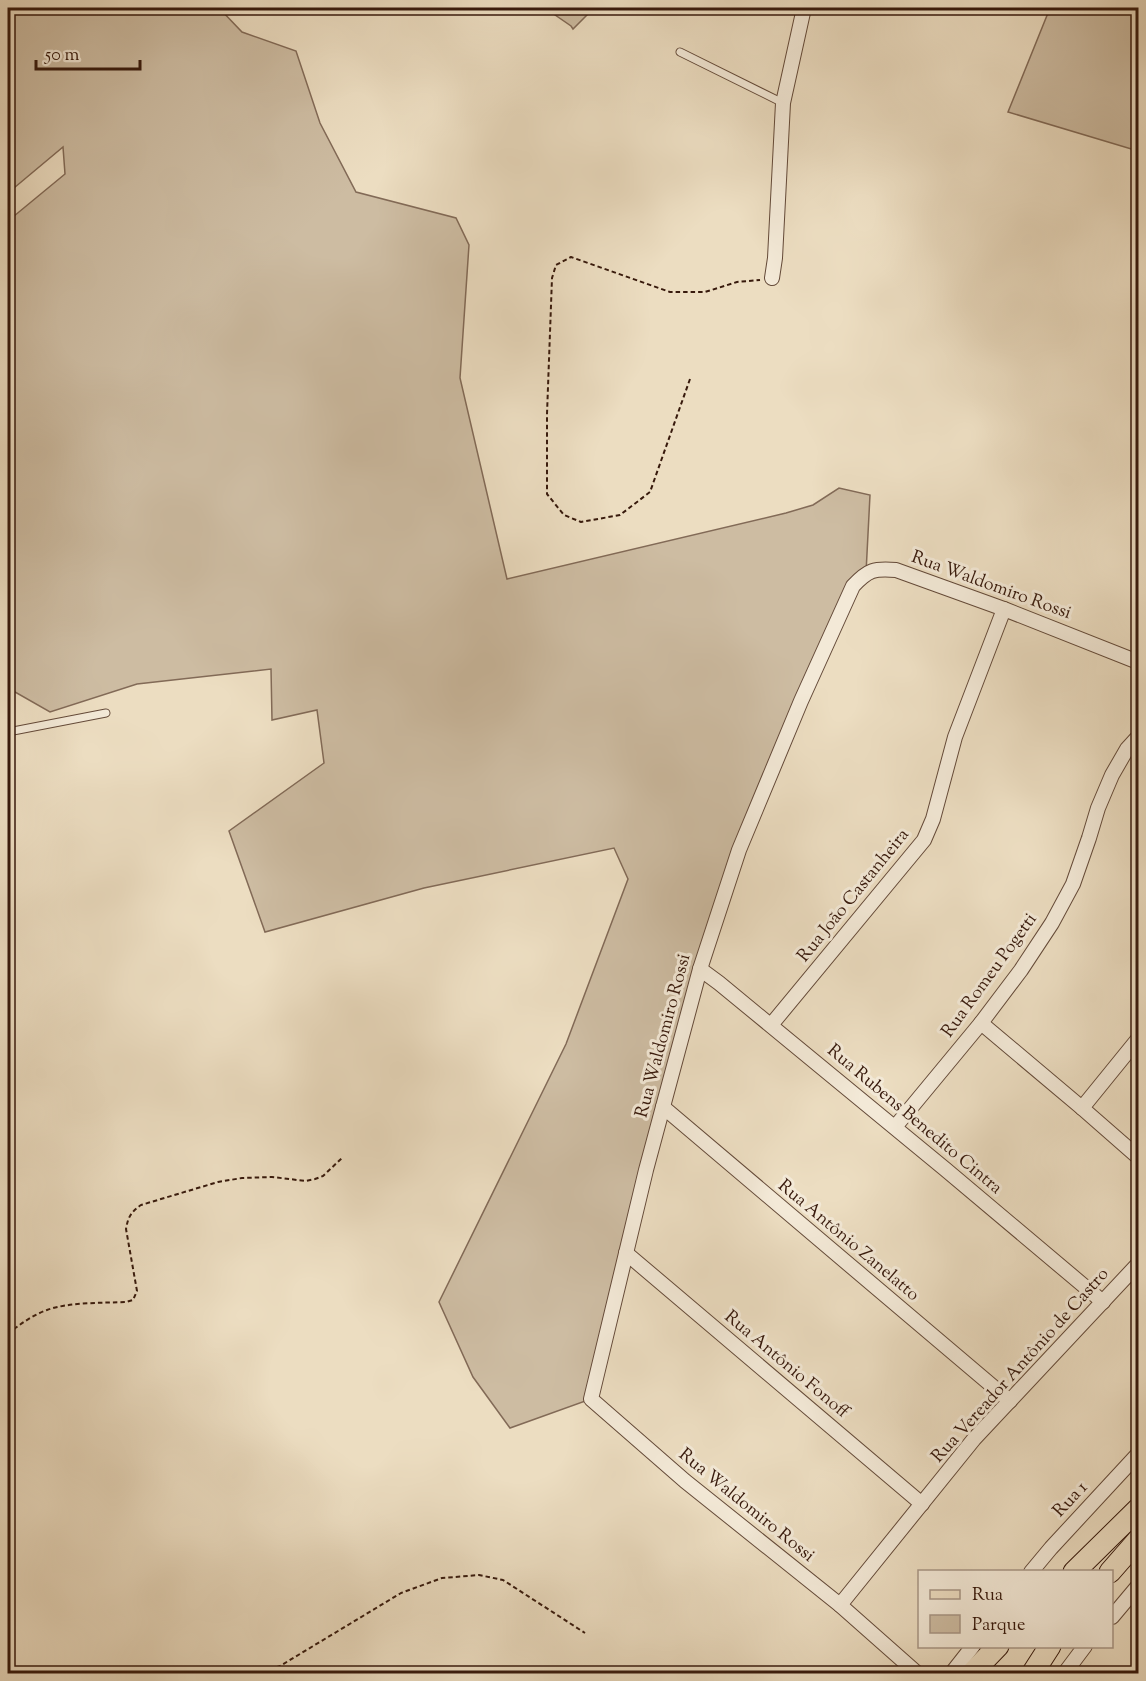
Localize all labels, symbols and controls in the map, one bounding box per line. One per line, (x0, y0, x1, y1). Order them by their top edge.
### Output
scale bar (36, 33, 140, 71)
text: 50 m (44, 43, 80, 69)
street label: Rua Waldomiro Rossi (907, 545, 1075, 627)
street label: Rua João Castanheira (792, 824, 916, 968)
street label: Rua Romeu Pogetti (936, 908, 1044, 1044)
street label: Rua Waldomiro Rossi (630, 951, 698, 1121)
street label: Rua Rubens Benedito Cintra (821, 1039, 1007, 1201)
street label: Rua Antônio Zanelatto (772, 1174, 925, 1308)
street label: Rua Vereador Antônio de Castro (926, 1263, 1116, 1469)
street label: Rua Antônio Fonoff (718, 1305, 855, 1426)
street label: Rua Waldomiro Rossi (672, 1443, 820, 1569)
street label: Rua 1 (1048, 1476, 1094, 1524)
legend (918, 1570, 1113, 1648)
text: Rua (972, 1583, 1003, 1609)
text: Parque (972, 1613, 1025, 1639)

